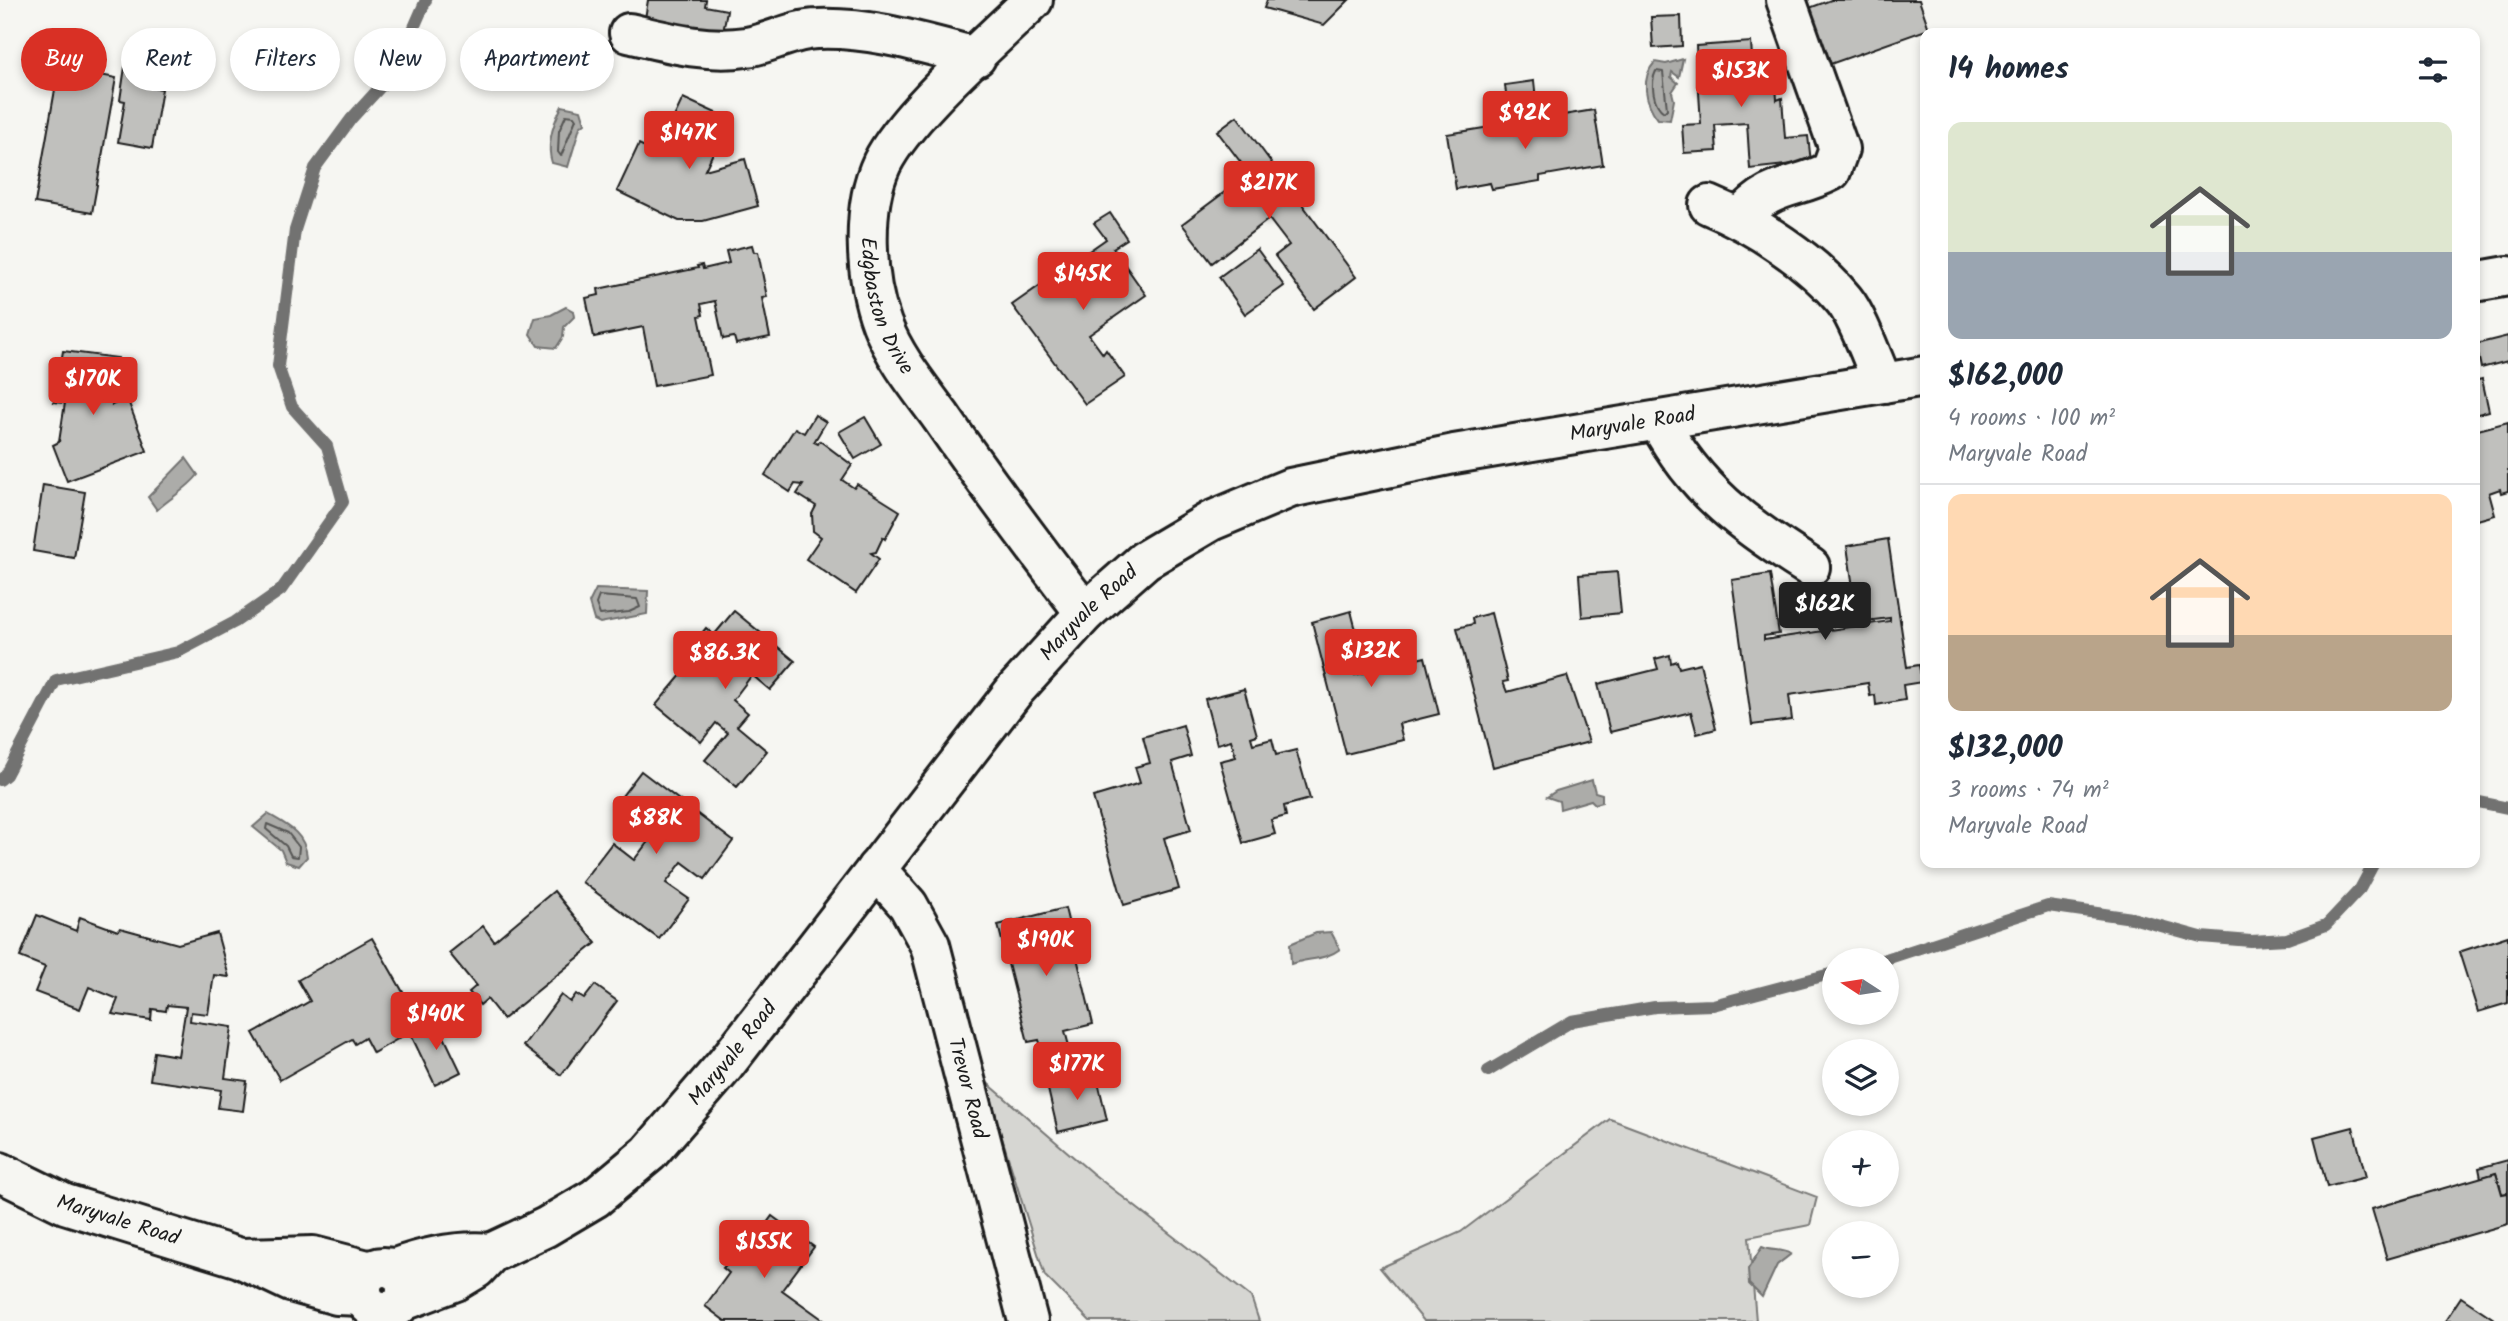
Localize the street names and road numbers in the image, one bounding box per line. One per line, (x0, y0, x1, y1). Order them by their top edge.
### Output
street label: Edgbaston Drive (851, 237, 923, 382)
street label: Maryvale Road (1567, 398, 1698, 451)
street label: Maryvale Road (1032, 556, 1146, 669)
street label: Maryvale Road (680, 993, 786, 1113)
street label: Trevor Road (938, 1034, 997, 1143)
street label: Maryvale Road (52, 1186, 184, 1255)

